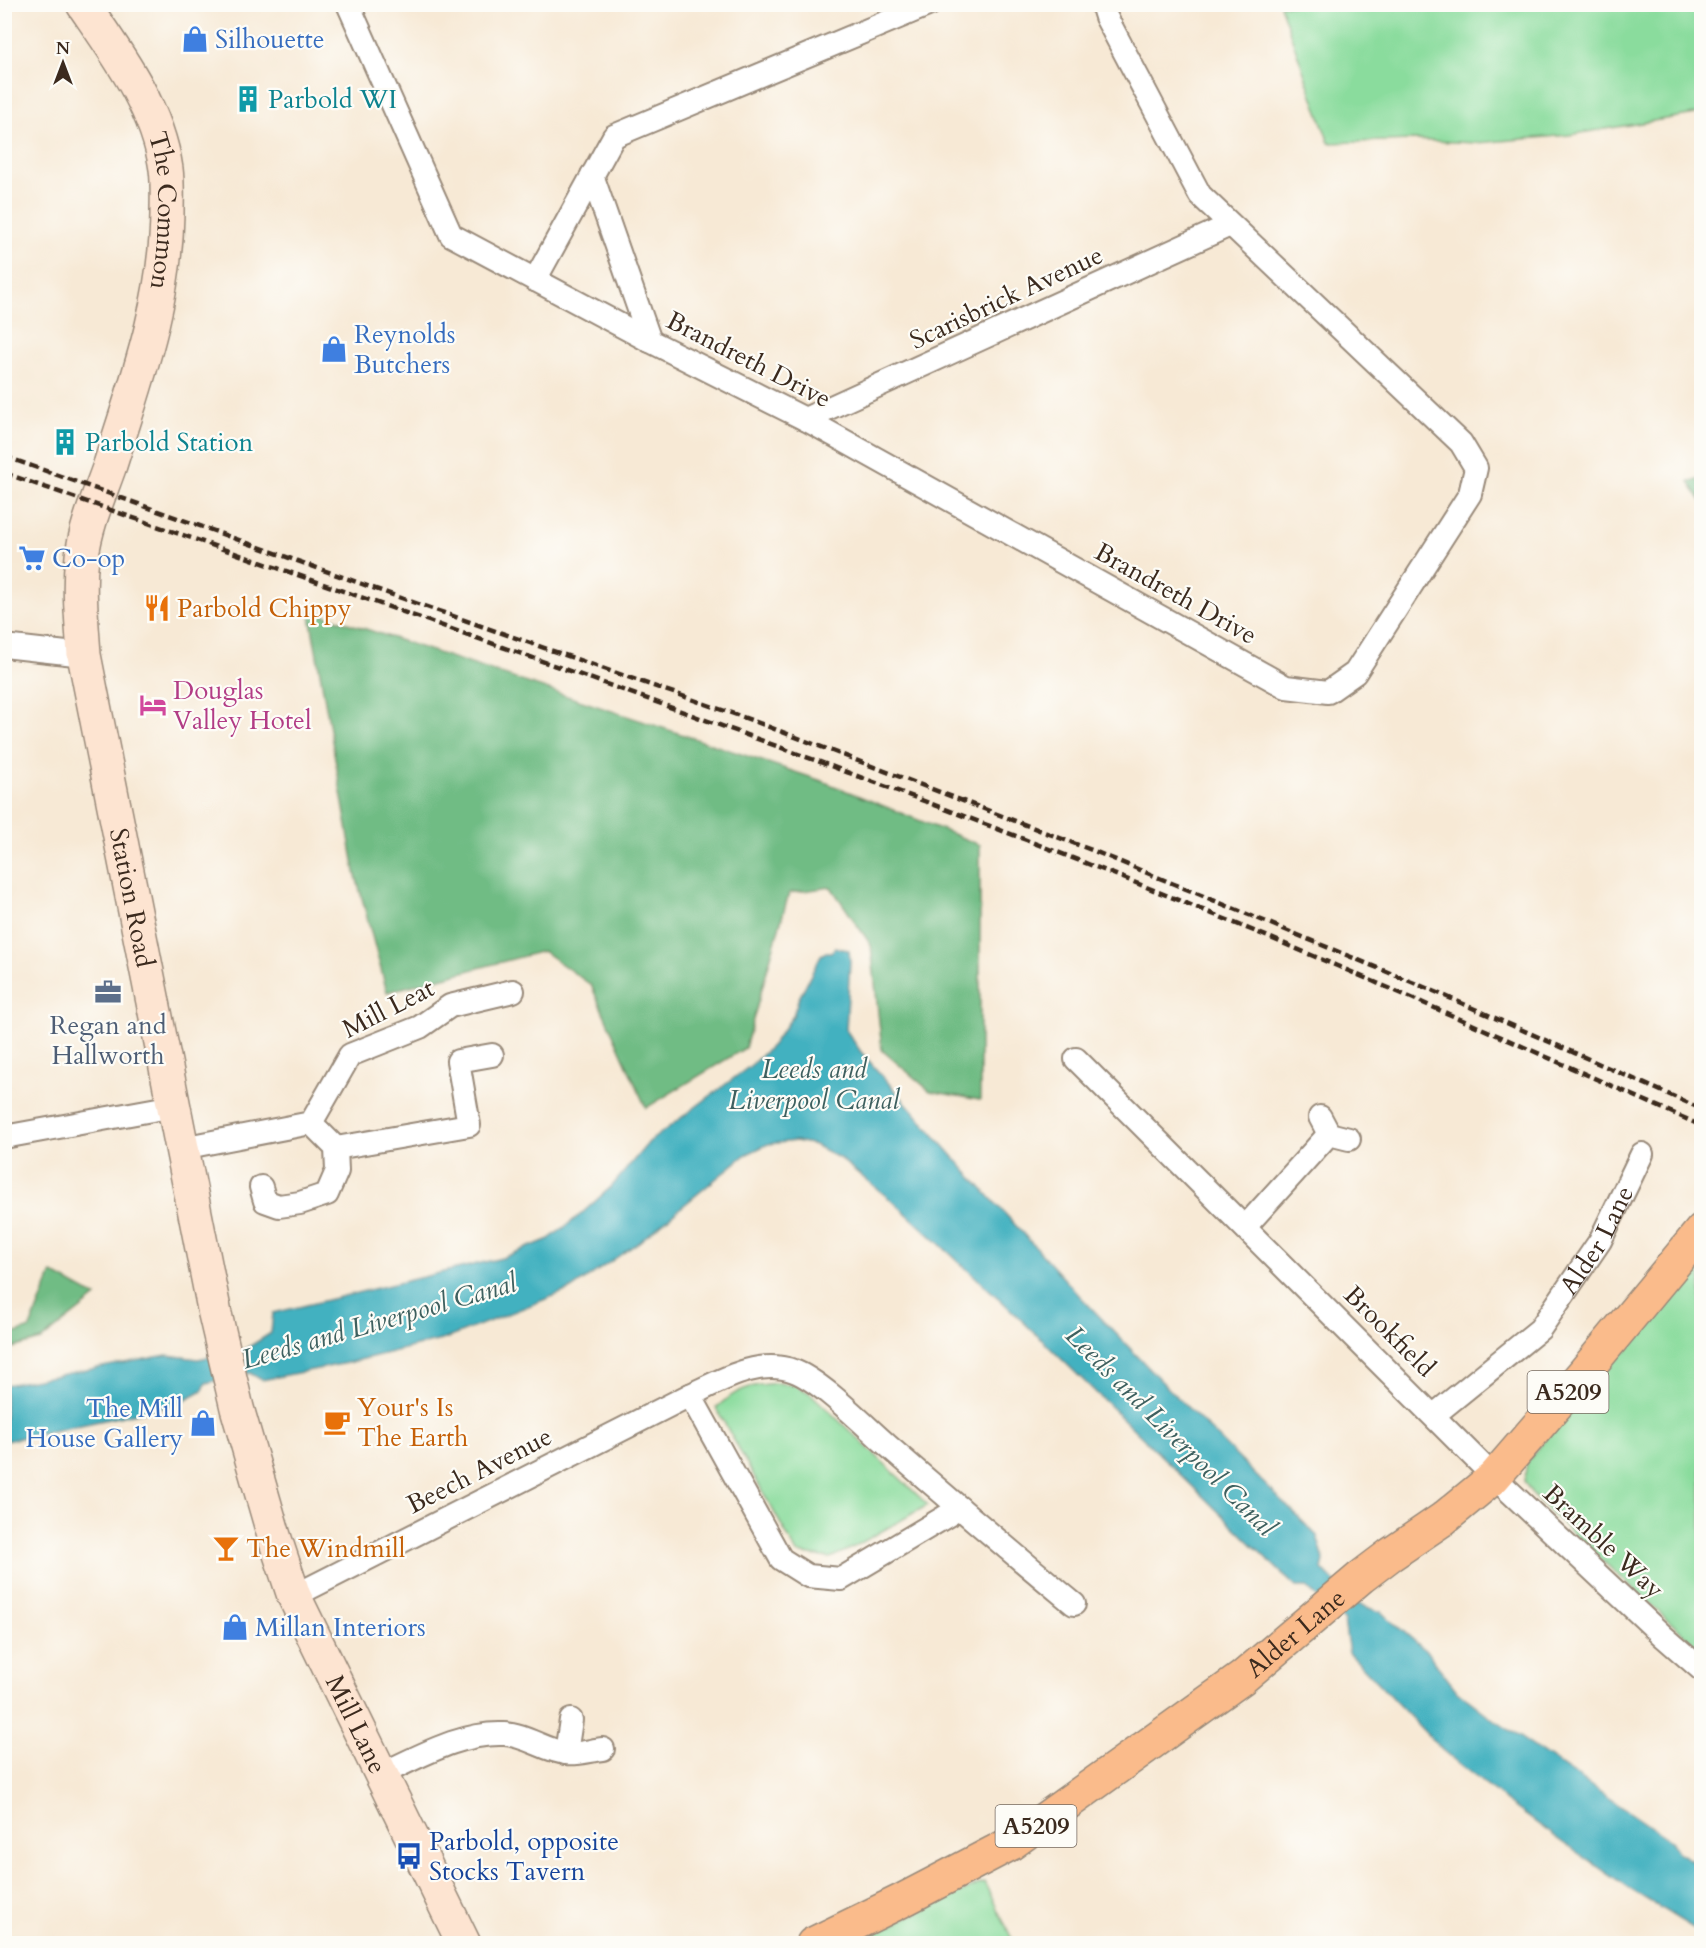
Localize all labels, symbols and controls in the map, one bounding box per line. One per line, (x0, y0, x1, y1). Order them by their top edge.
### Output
place label: Silhouette (215, 22, 325, 57)
shop icon: Silhouette (180, 24, 210, 54)
north arrow (33, 33, 93, 93)
text: N (56, 38, 70, 60)
place label: Parbold WI (268, 82, 397, 117)
building icon: Parbold WI (233, 84, 263, 114)
street label: The Common (140, 127, 184, 293)
street label: Scarisbrick Avenue (904, 237, 1109, 358)
street label: Brandreth Drive (660, 303, 837, 416)
place label: Reynolds Butchers (354, 317, 456, 382)
shop icon: Reynolds Butchers (319, 334, 349, 364)
place label: Parbold Station (85, 425, 254, 460)
building icon: Parbold Station (50, 427, 80, 457)
street label: Brandreth Drive (1088, 534, 1263, 653)
place label: Co-op (52, 541, 125, 576)
supermarket icon: Co-op (17, 543, 47, 573)
place label: Parbold Chippy (177, 591, 352, 626)
restaurant icon: Parbold Chippy (142, 593, 172, 623)
place label: Douglas Valley Hotel (173, 673, 312, 738)
hotel icon: Douglas Valley Hotel (138, 690, 168, 720)
street label: Station Road (101, 825, 163, 971)
street label: Mill Leat (336, 970, 440, 1047)
office icon: Regan and Hallworth (93, 977, 123, 1007)
place label: Regan and Hallworth (49, 1008, 167, 1073)
water label: Leeds and Liverpool Canal (728, 1051, 900, 1119)
street label: Alder Lane (1551, 1180, 1642, 1302)
water label: Leeds and Liverpool Canal (237, 1264, 522, 1378)
street label: Brookfield (1336, 1278, 1443, 1385)
water label: Leeds and Liverpool Canal (1057, 1318, 1285, 1545)
road number: A5209 (1528, 1371, 1608, 1413)
place label: Your's Is The Earth (357, 1390, 468, 1455)
place label: The Mill House Gallery (25, 1391, 183, 1456)
cafe icon: Your's Is The Earth (322, 1407, 352, 1437)
shop icon: The Mill House Gallery (188, 1408, 218, 1438)
street label: Beech Avenue (401, 1419, 558, 1522)
street label: Bramble Way (1536, 1476, 1672, 1607)
place label: The Windmill (246, 1531, 406, 1566)
bar icon: The Windmill (211, 1533, 241, 1563)
street label: Alder Lane (1238, 1581, 1353, 1686)
place label: Millan Interiors (255, 1610, 426, 1645)
shop icon: Millan Interiors (220, 1612, 250, 1642)
street label: Mill Lane (317, 1669, 395, 1779)
road number: A5209 (996, 1805, 1076, 1847)
place label: Parbold, opposite Stocks Tavern (429, 1824, 619, 1889)
bus stop icon: Parbold, opposite Stocks Tavern (394, 1841, 424, 1871)

